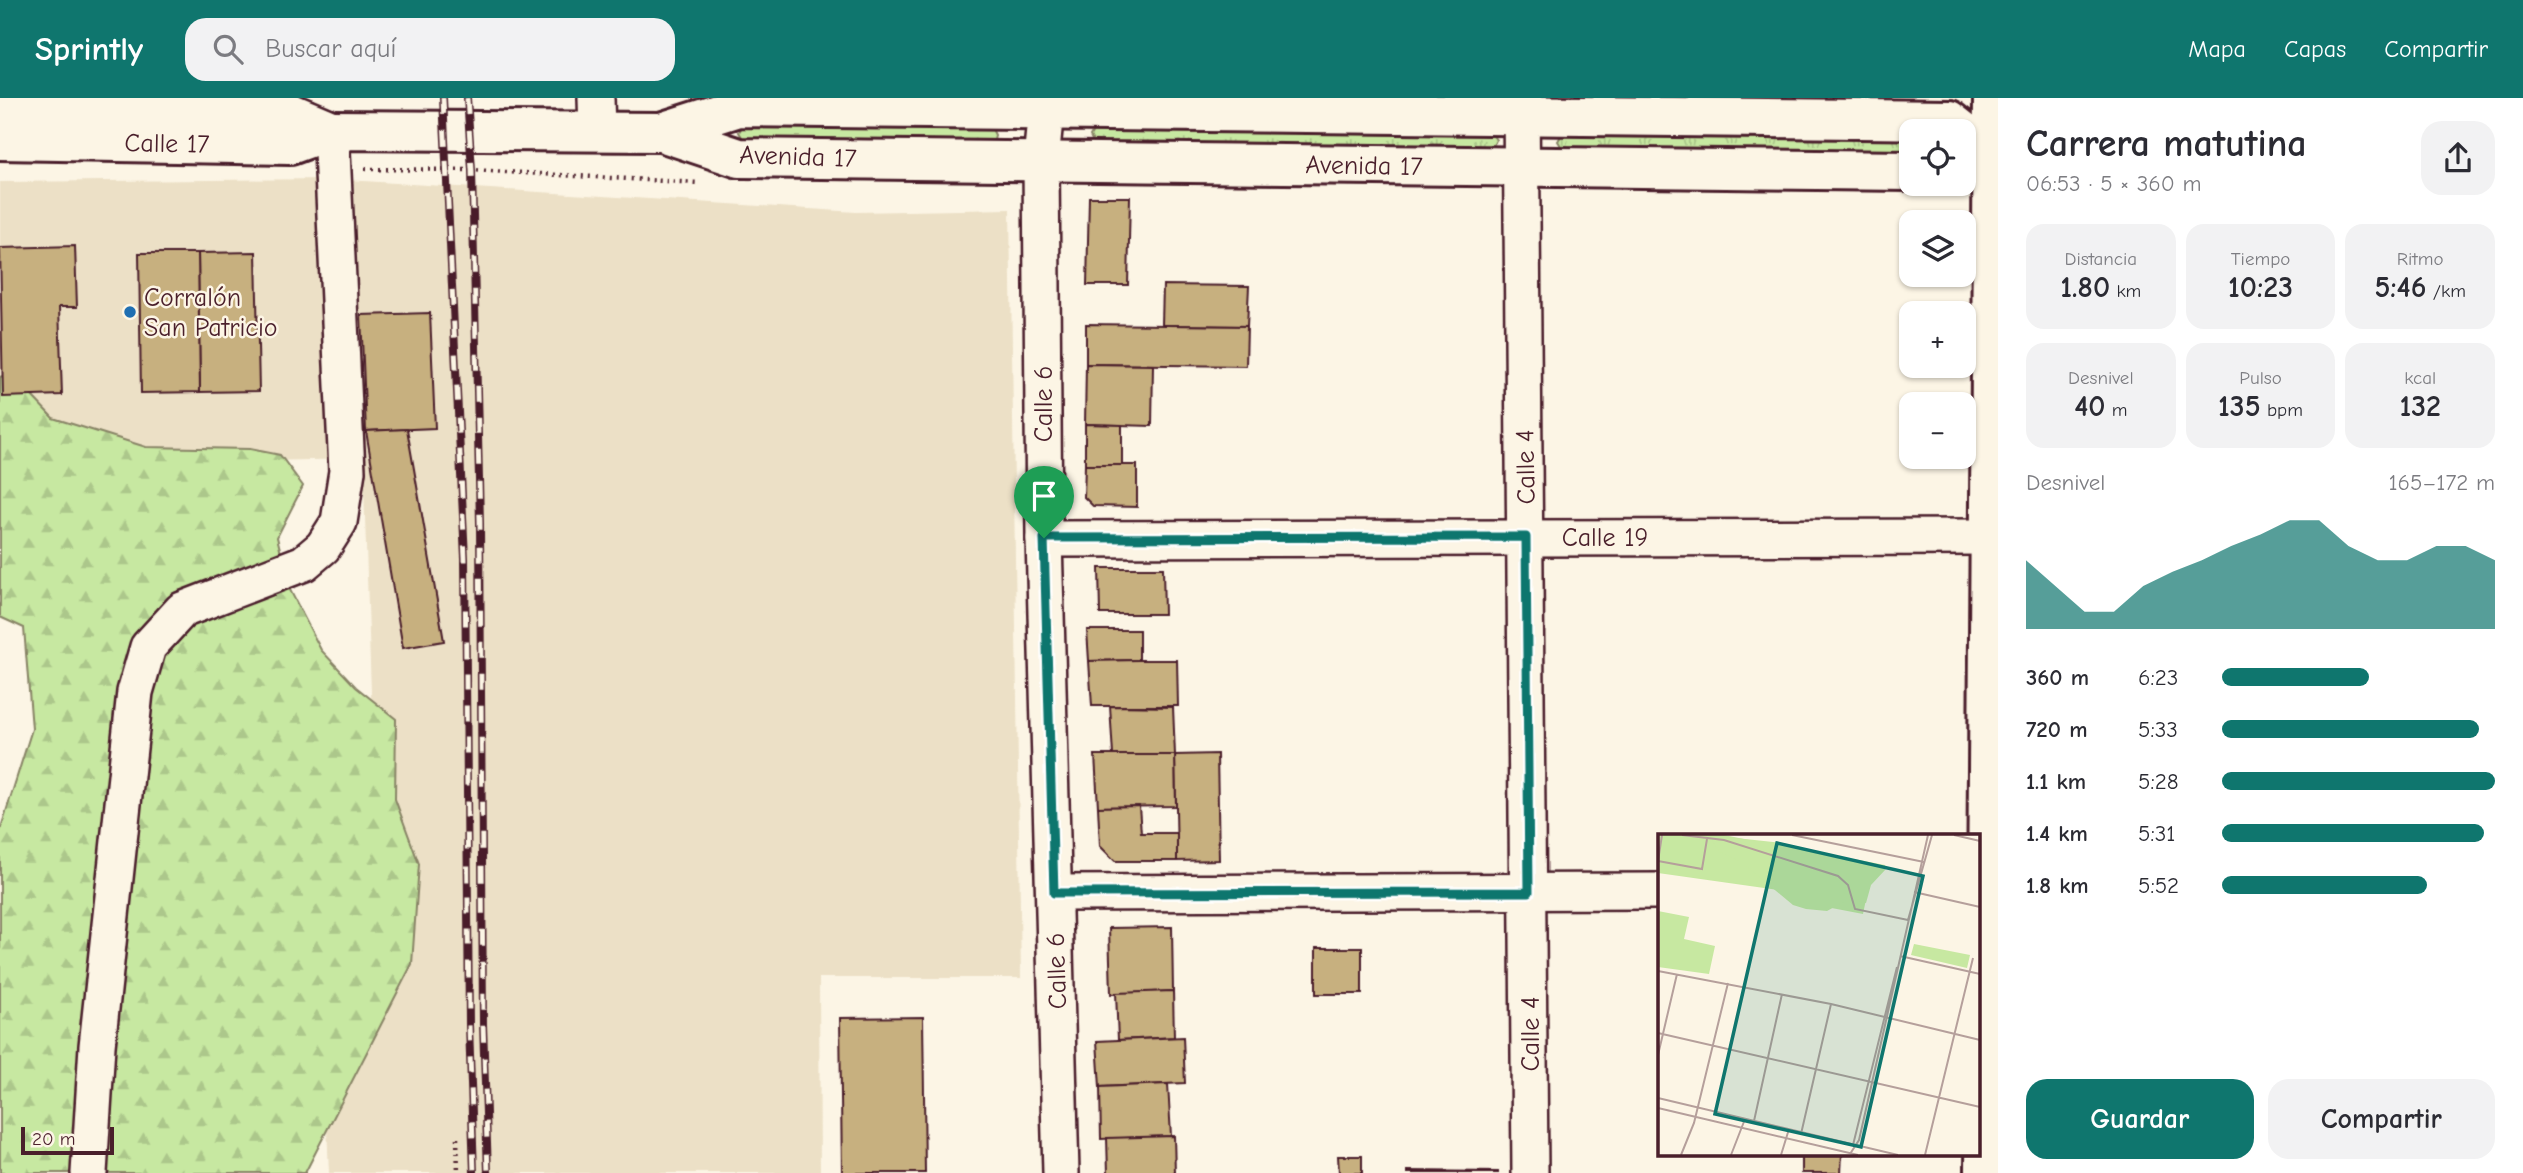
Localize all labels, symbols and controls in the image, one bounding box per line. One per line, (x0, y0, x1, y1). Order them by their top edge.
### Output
search box (185, 18, 675, 81)
text: Sprintly (35, 30, 143, 68)
icon: search (209, 30, 247, 68)
text: Buscar aquí (265, 34, 396, 64)
text: Mapa (2188, 35, 2246, 63)
text: Capas (2284, 35, 2346, 63)
text: Compartir (2384, 35, 2488, 63)
map controls (1899, 119, 1976, 469)
button: locate (1899, 119, 1976, 196)
button: share (2421, 121, 2495, 195)
text: Carrera matutina (2026, 122, 2307, 166)
street label: Calle 17 (124, 128, 210, 160)
street label: Avenida 17 (739, 140, 857, 174)
street label: Avenida 17 (1305, 150, 1423, 182)
text: 06:53 · 5 × 360 m (2026, 170, 2201, 197)
button: layers (1899, 210, 1976, 287)
text: Distancia (2065, 248, 2137, 270)
text: Tiempo (2231, 248, 2290, 270)
text: Ritmo (2397, 248, 2444, 270)
text: 1.80 (2060, 270, 2110, 305)
text: 10:23 (2228, 270, 2293, 305)
text: 5:46 (2374, 270, 2426, 305)
text: km (2110, 280, 2141, 302)
text: /km (2426, 280, 2466, 302)
place label: Corralón San Patricio (144, 283, 278, 343)
button: + (1899, 301, 1976, 378)
marker: Corralón San Patricio (122, 304, 138, 320)
street label: Calle 6 (1029, 366, 1059, 442)
text: Desnivel (2068, 367, 2134, 389)
text: Pulso (2239, 367, 2282, 389)
text: kcal (2404, 367, 2436, 389)
text: 40 (2074, 389, 2105, 424)
text: 135 (2218, 389, 2261, 424)
text: 132 (2399, 389, 2441, 424)
button: − (1899, 392, 1976, 469)
text: m (2105, 399, 2127, 421)
text: bpm (2261, 399, 2303, 421)
street label: Calle 4 (1510, 429, 1542, 505)
pin (1014, 466, 1074, 538)
text: Desnivel (2026, 469, 2105, 496)
text: 165–172 m (2388, 469, 2495, 496)
icon: arrive (1025, 477, 1063, 515)
street label: Calle 19 (1562, 523, 1648, 553)
text: 360 m (2026, 664, 2089, 691)
text: 6:23 (2138, 664, 2178, 691)
text: 720 m (2026, 716, 2087, 743)
text: 5:33 (2138, 716, 2178, 743)
text: 1.1 km (2026, 768, 2086, 795)
text: 5:28 (2138, 768, 2179, 795)
text: 1.4 km (2026, 820, 2088, 847)
text: 5:31 (2138, 820, 2175, 847)
inset map (1658, 834, 1980, 1156)
text: 1.8 km (2026, 872, 2089, 899)
text: 5:52 (2138, 872, 2179, 899)
street label: Calle 6 (1041, 932, 1073, 1010)
street label: Calle 4 (1516, 996, 1546, 1072)
button: Guardar (2026, 1079, 2254, 1159)
button: Compartir (2268, 1079, 2495, 1159)
scale bar (21, 1124, 114, 1156)
text: 20 m (32, 1128, 76, 1150)

